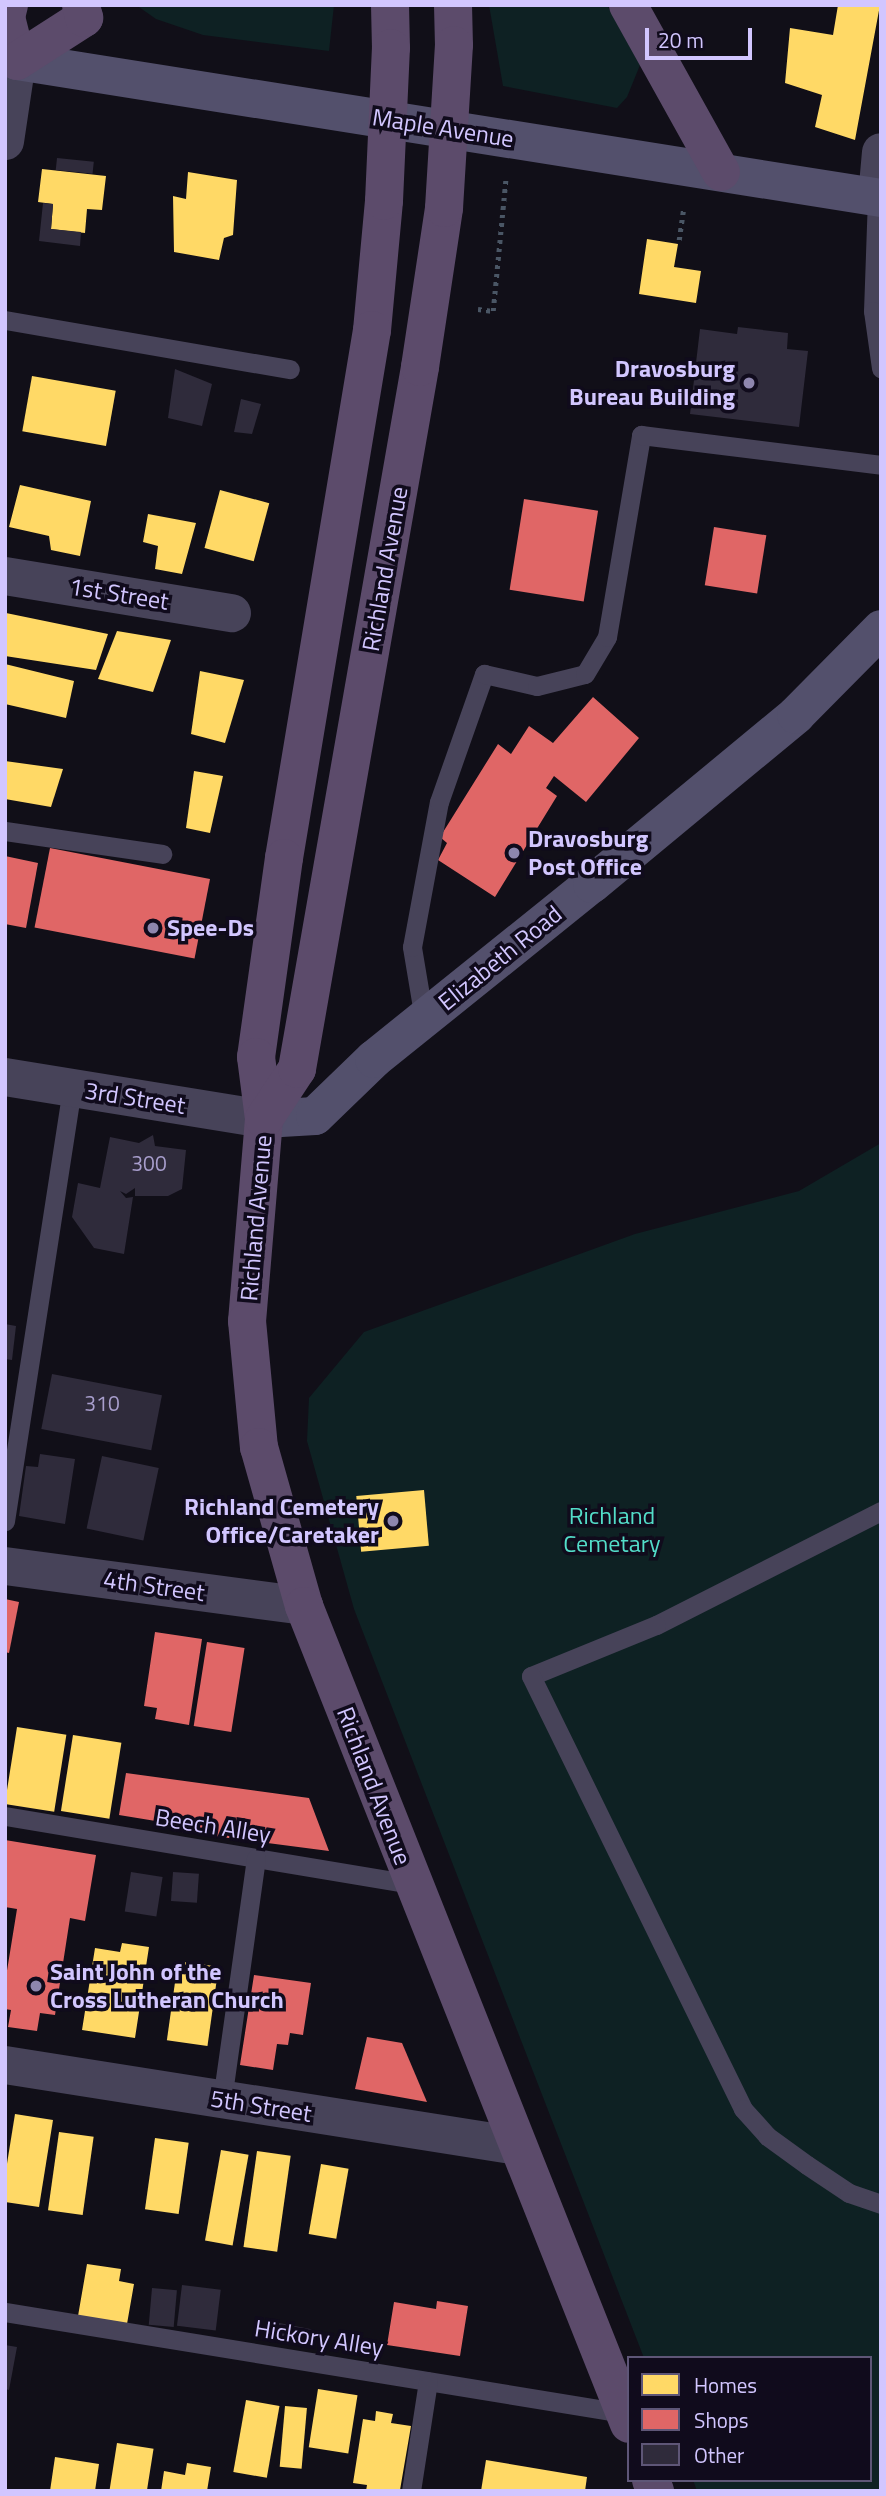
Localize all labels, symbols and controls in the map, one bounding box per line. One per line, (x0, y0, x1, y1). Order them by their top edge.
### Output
scale bar (648, 14, 755, 58)
text: 20 m (658, 24, 704, 56)
street label: Maple Avenue (370, 103, 516, 153)
place label: Dravosburg Bureau Building (569, 355, 735, 411)
marker: Dravosburg Bureau Building (741, 375, 757, 391)
street label: Richland Avenue (356, 484, 414, 654)
street label: 1st Street (67, 572, 171, 616)
place label: Dravosburg Post Office (528, 825, 648, 881)
marker: Dravosburg Post Office (506, 845, 522, 861)
street label: Elizabeth Road (433, 900, 567, 1016)
place label: Spee-Ds (167, 914, 254, 942)
marker: Spee-Ds (145, 920, 161, 936)
street label: 3rd Street (83, 1076, 187, 1120)
street label: Richland Avenue (234, 1134, 278, 1302)
house number: 300 (131, 1150, 167, 1176)
house number: 310 (84, 1390, 120, 1416)
place label: Richland Cemetery Office/Caretaker (184, 1493, 379, 1549)
park label: Richland Cemetary (563, 1502, 661, 1558)
marker: Richland Cemetery Office/Caretaker (385, 1513, 401, 1529)
street label: 4th Street (102, 1565, 206, 1607)
street label: Richland Avenue (331, 1703, 417, 1869)
street label: Beech Alley (153, 1803, 273, 1849)
place label: Saint John of the Cross Lutheran Church (50, 1958, 284, 2014)
marker: Saint John of the Cross Lutheran Church (28, 1978, 44, 1994)
street label: 5th Street (208, 2084, 314, 2128)
street label: Hickory Alley (253, 2314, 385, 2362)
legend (627, 2356, 872, 2482)
text: Homes (694, 2369, 757, 2401)
text: Shops (694, 2404, 749, 2436)
text: Other (694, 2439, 744, 2471)

